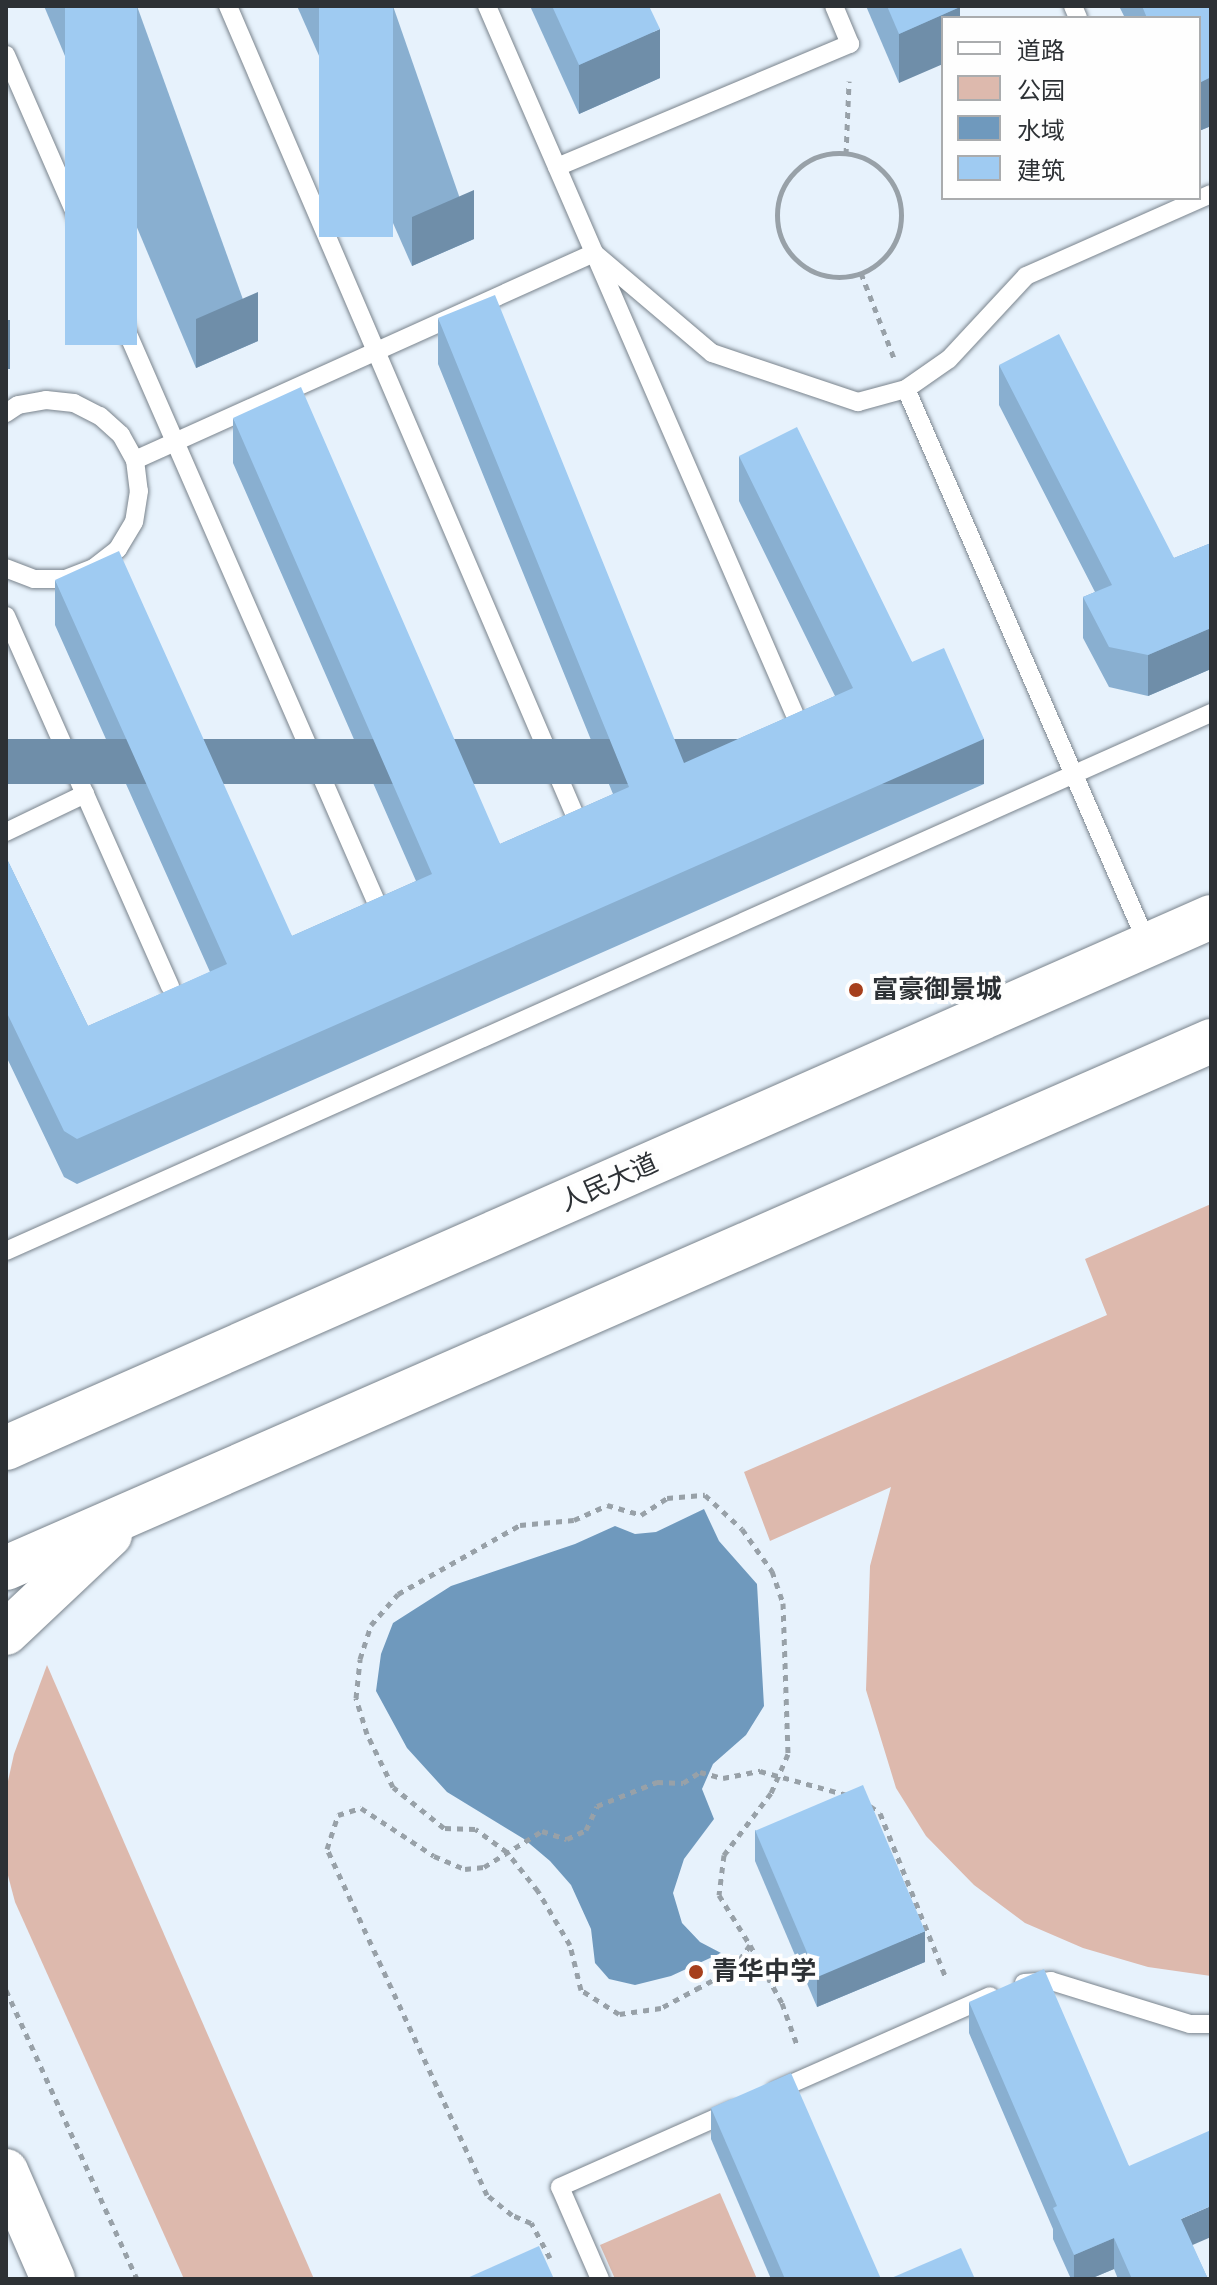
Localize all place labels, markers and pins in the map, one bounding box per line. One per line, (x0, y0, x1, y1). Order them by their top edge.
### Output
place label: 富豪御景城 (872, 974, 1002, 1006)
marker: 富豪御景城 (847, 981, 865, 999)
place label: 青华中学 (712, 1956, 816, 1988)
marker: 青华中学 (687, 1963, 705, 1981)

